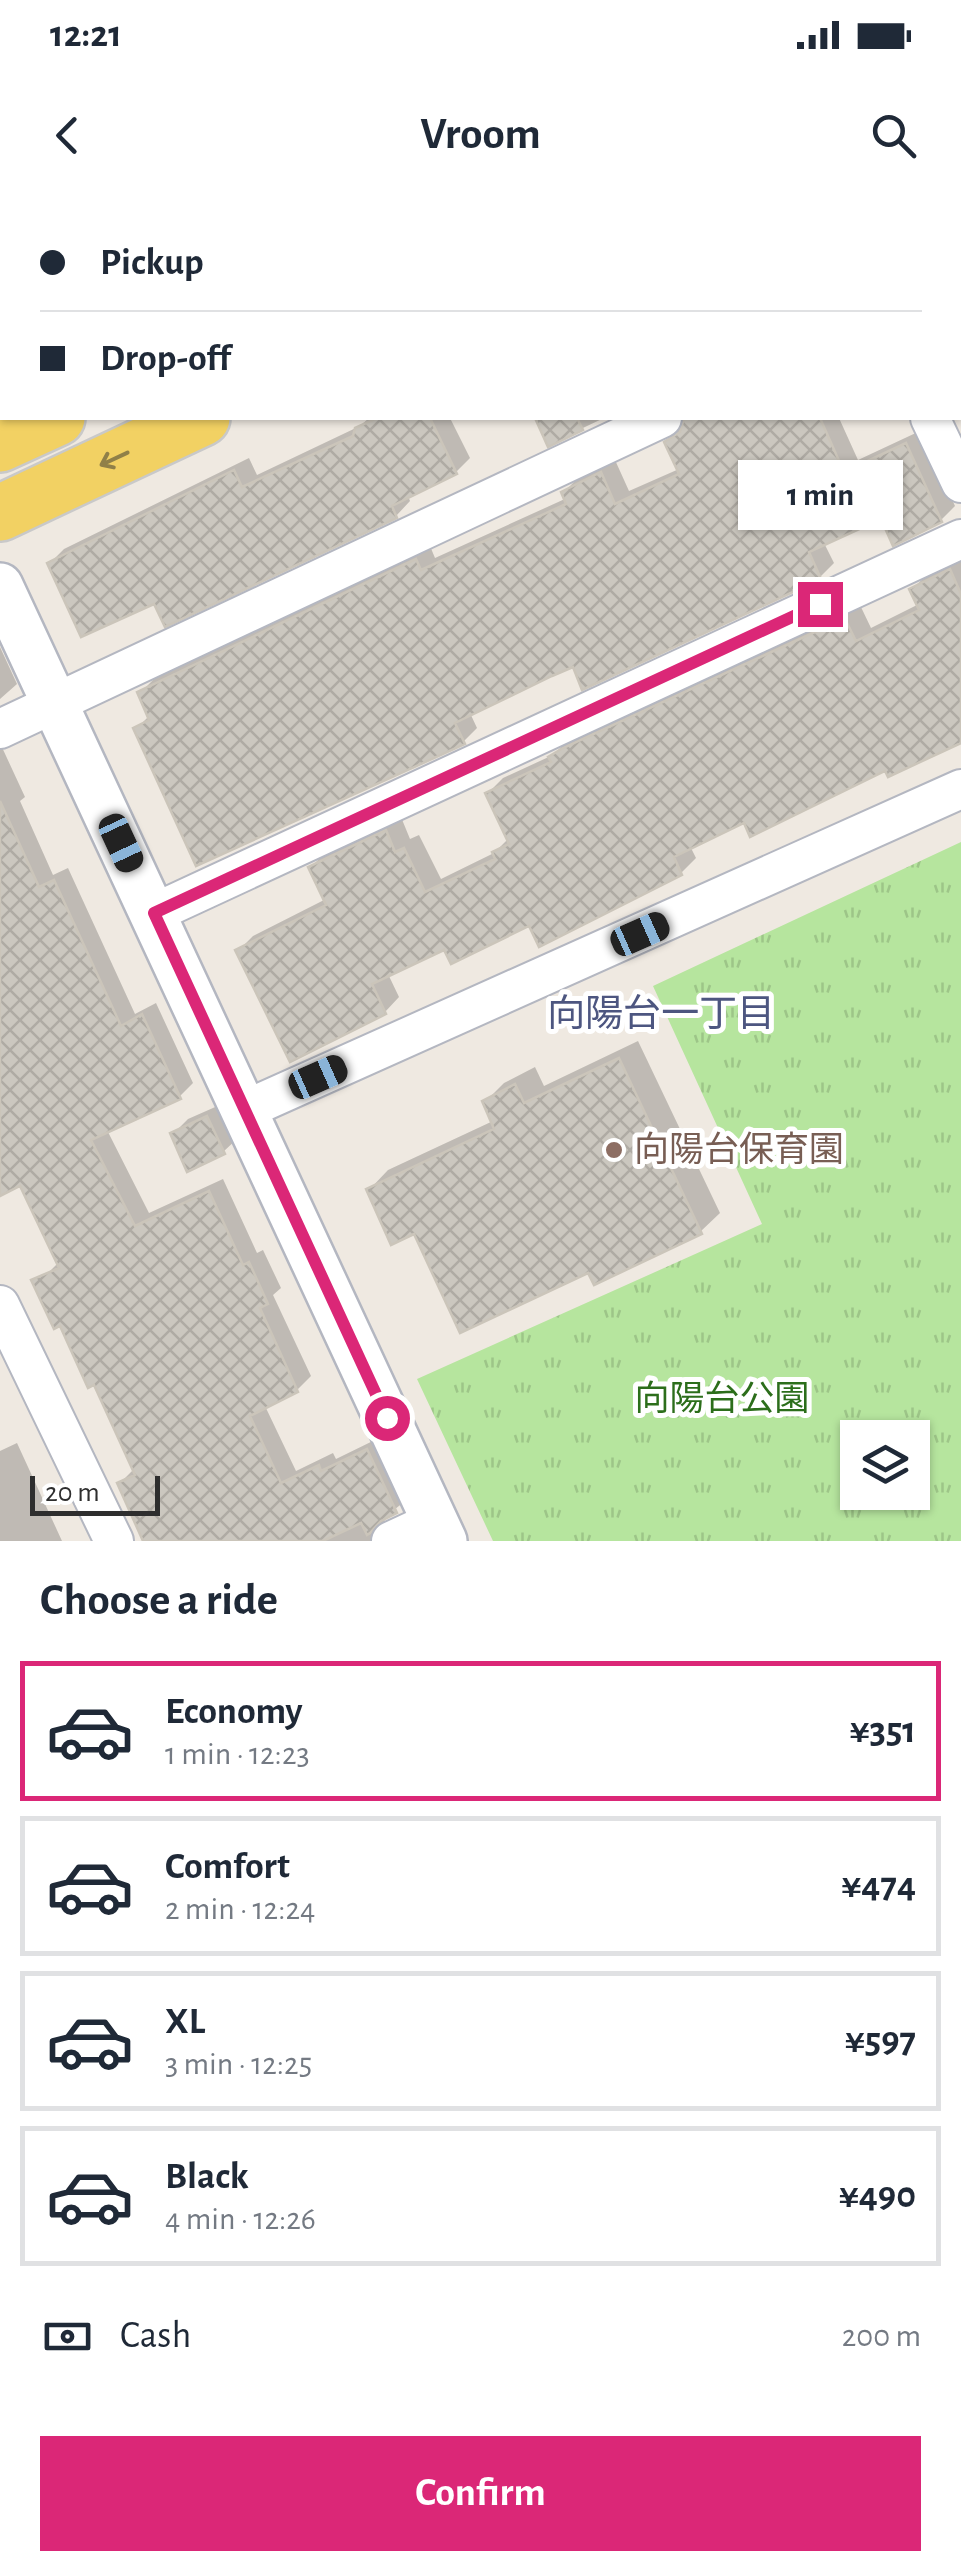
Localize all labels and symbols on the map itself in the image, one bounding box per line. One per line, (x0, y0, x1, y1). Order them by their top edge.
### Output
one-way arrow (100, 451, 130, 470)
callout: 1 min (738, 459, 902, 529)
route end (798, 582, 843, 627)
car (95, 809, 147, 877)
car (606, 908, 674, 960)
district label: 向陽台一丁目 (547, 993, 775, 1034)
car (284, 1051, 352, 1103)
place label: 向陽台保育園 (634, 1131, 844, 1168)
marker: 向陽台保育園 (603, 1139, 625, 1161)
park label: 向陽台公園 (634, 1380, 810, 1417)
route start (365, 1396, 410, 1441)
scale bar (30, 1471, 160, 1516)

